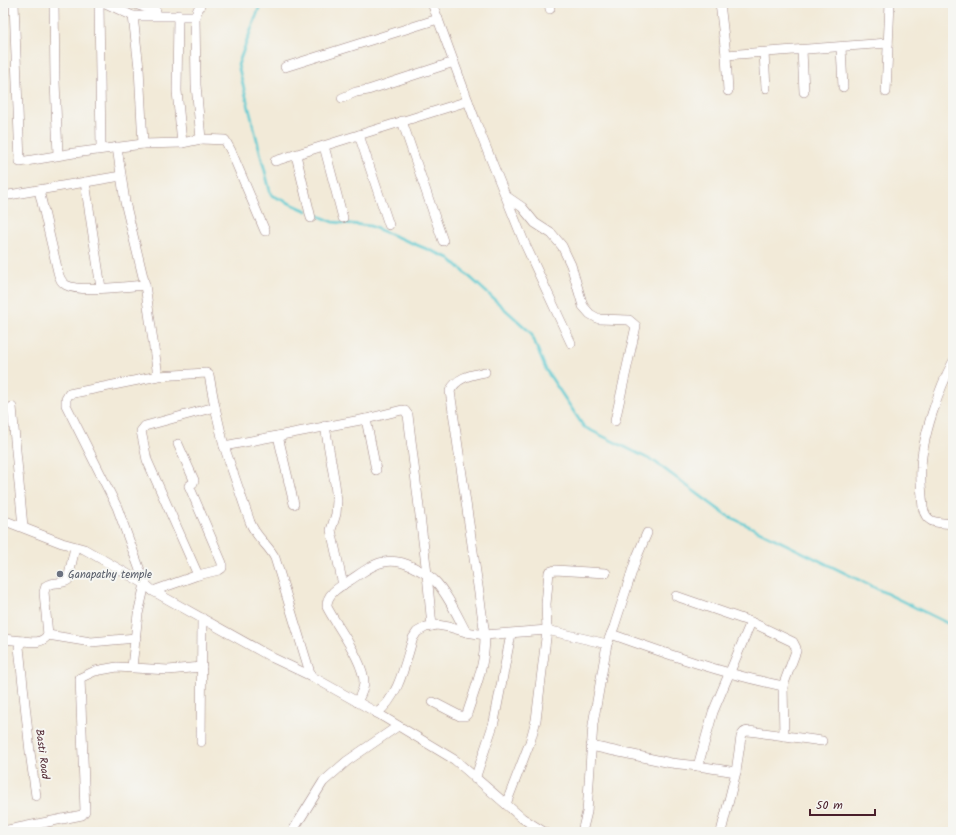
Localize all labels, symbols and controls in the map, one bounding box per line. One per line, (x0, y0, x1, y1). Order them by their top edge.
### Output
place label: Ganapathy temple (68, 566, 152, 584)
marker: Ganapathy temple (55, 569, 65, 579)
street label: Basti Road (30, 728, 54, 781)
scale bar (810, 791, 875, 817)
text: 50 m (816, 796, 843, 815)

